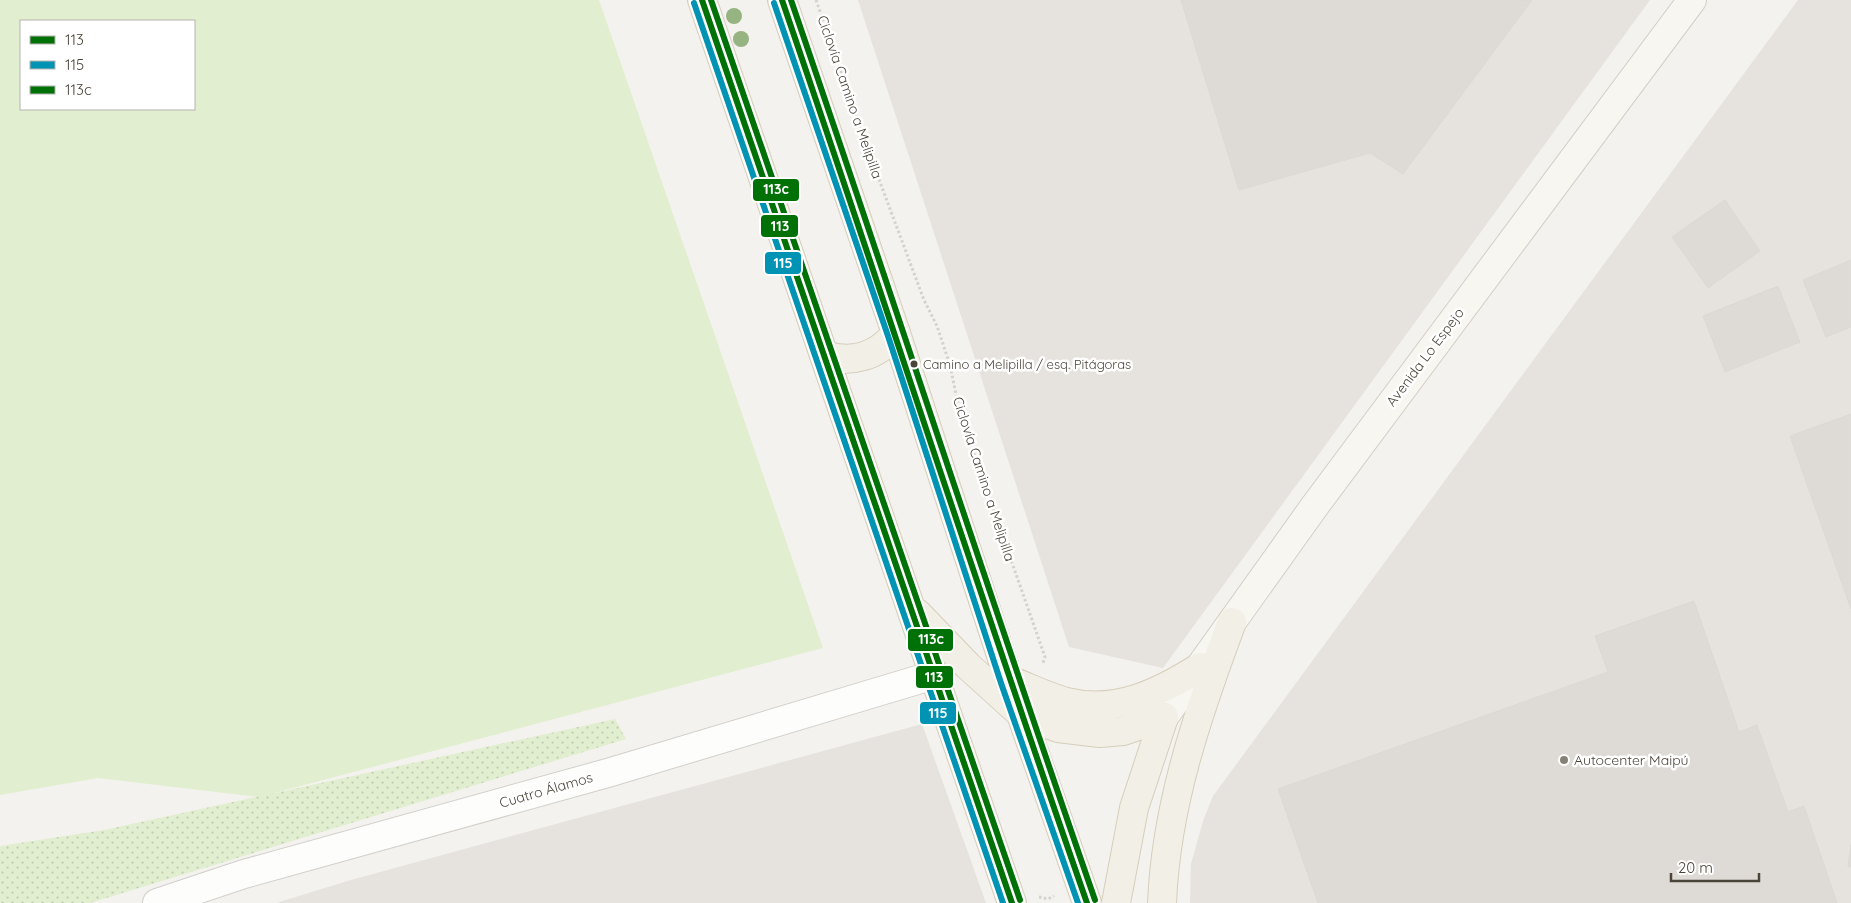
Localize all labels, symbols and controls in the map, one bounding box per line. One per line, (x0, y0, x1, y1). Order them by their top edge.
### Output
street label: Ciclovía Camino a Melipilla (814, 13, 886, 181)
legend (20, 20, 195, 110)
text: 113 (65, 30, 84, 49)
text: 115 (65, 55, 84, 74)
text: 113c (65, 80, 92, 99)
line badge: 113c (752, 178, 800, 202)
text: 113c (763, 180, 789, 198)
line badge: 113 (760, 214, 799, 238)
text: 113 (771, 217, 789, 235)
line badge: 115 (764, 251, 802, 275)
text: 115 (774, 254, 792, 272)
street label: Avenida Lo Espejo (1382, 304, 1468, 410)
place label: Camino a Melipilla / esq. Pitágoras (923, 356, 1131, 372)
marker: Camino a Melipilla / esq. Pitágoras (909, 359, 919, 369)
street label: Ciclovía Camino a Melipilla (949, 395, 1019, 563)
line badge: 113c (907, 628, 954, 652)
text: 113c (918, 630, 944, 648)
line badge: 113 (915, 665, 954, 689)
text: 113 (925, 668, 943, 686)
line badge: 115 (919, 701, 957, 725)
text: 115 (929, 704, 947, 722)
place label: Autocenter Maipú (1574, 751, 1689, 769)
marker: Autocenter Maipú (1558, 754, 1570, 766)
street label: Cuatro Álamos (497, 768, 595, 812)
scale bar (1671, 850, 1758, 882)
text: 20 m (1678, 858, 1713, 877)

